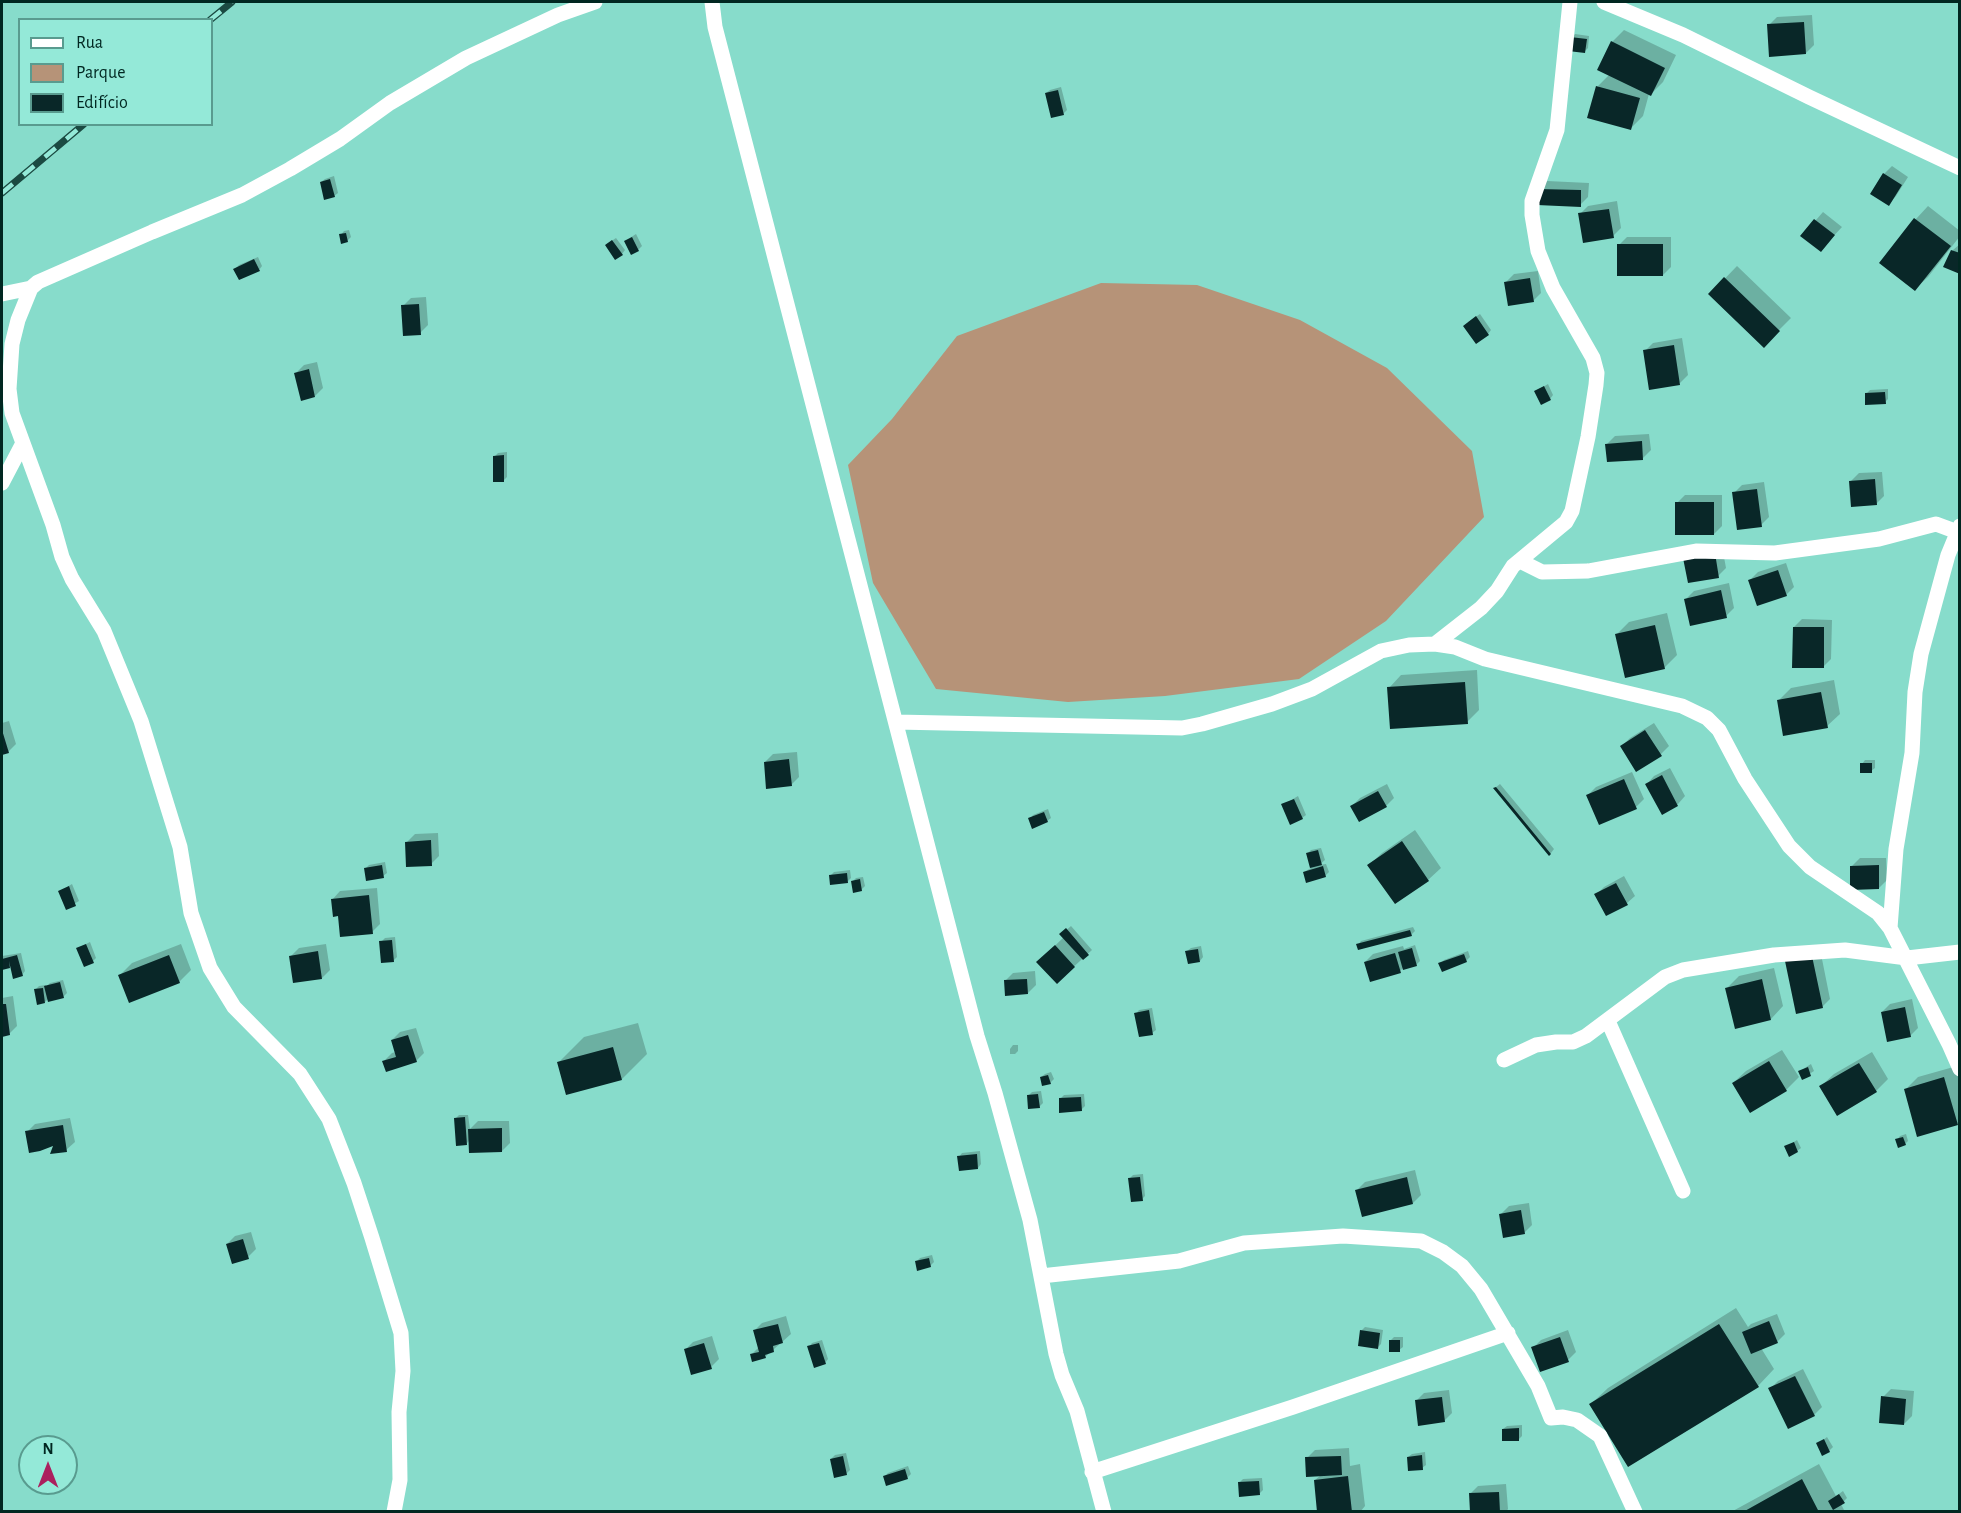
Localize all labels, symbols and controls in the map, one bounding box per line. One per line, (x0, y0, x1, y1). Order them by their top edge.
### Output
legend (18, 18, 213, 126)
text: Rua (76, 34, 103, 52)
text: Parque (76, 64, 125, 82)
text: Edifício (76, 94, 128, 112)
north arrow (18, 1435, 78, 1495)
text: N (42, 1441, 54, 1457)

